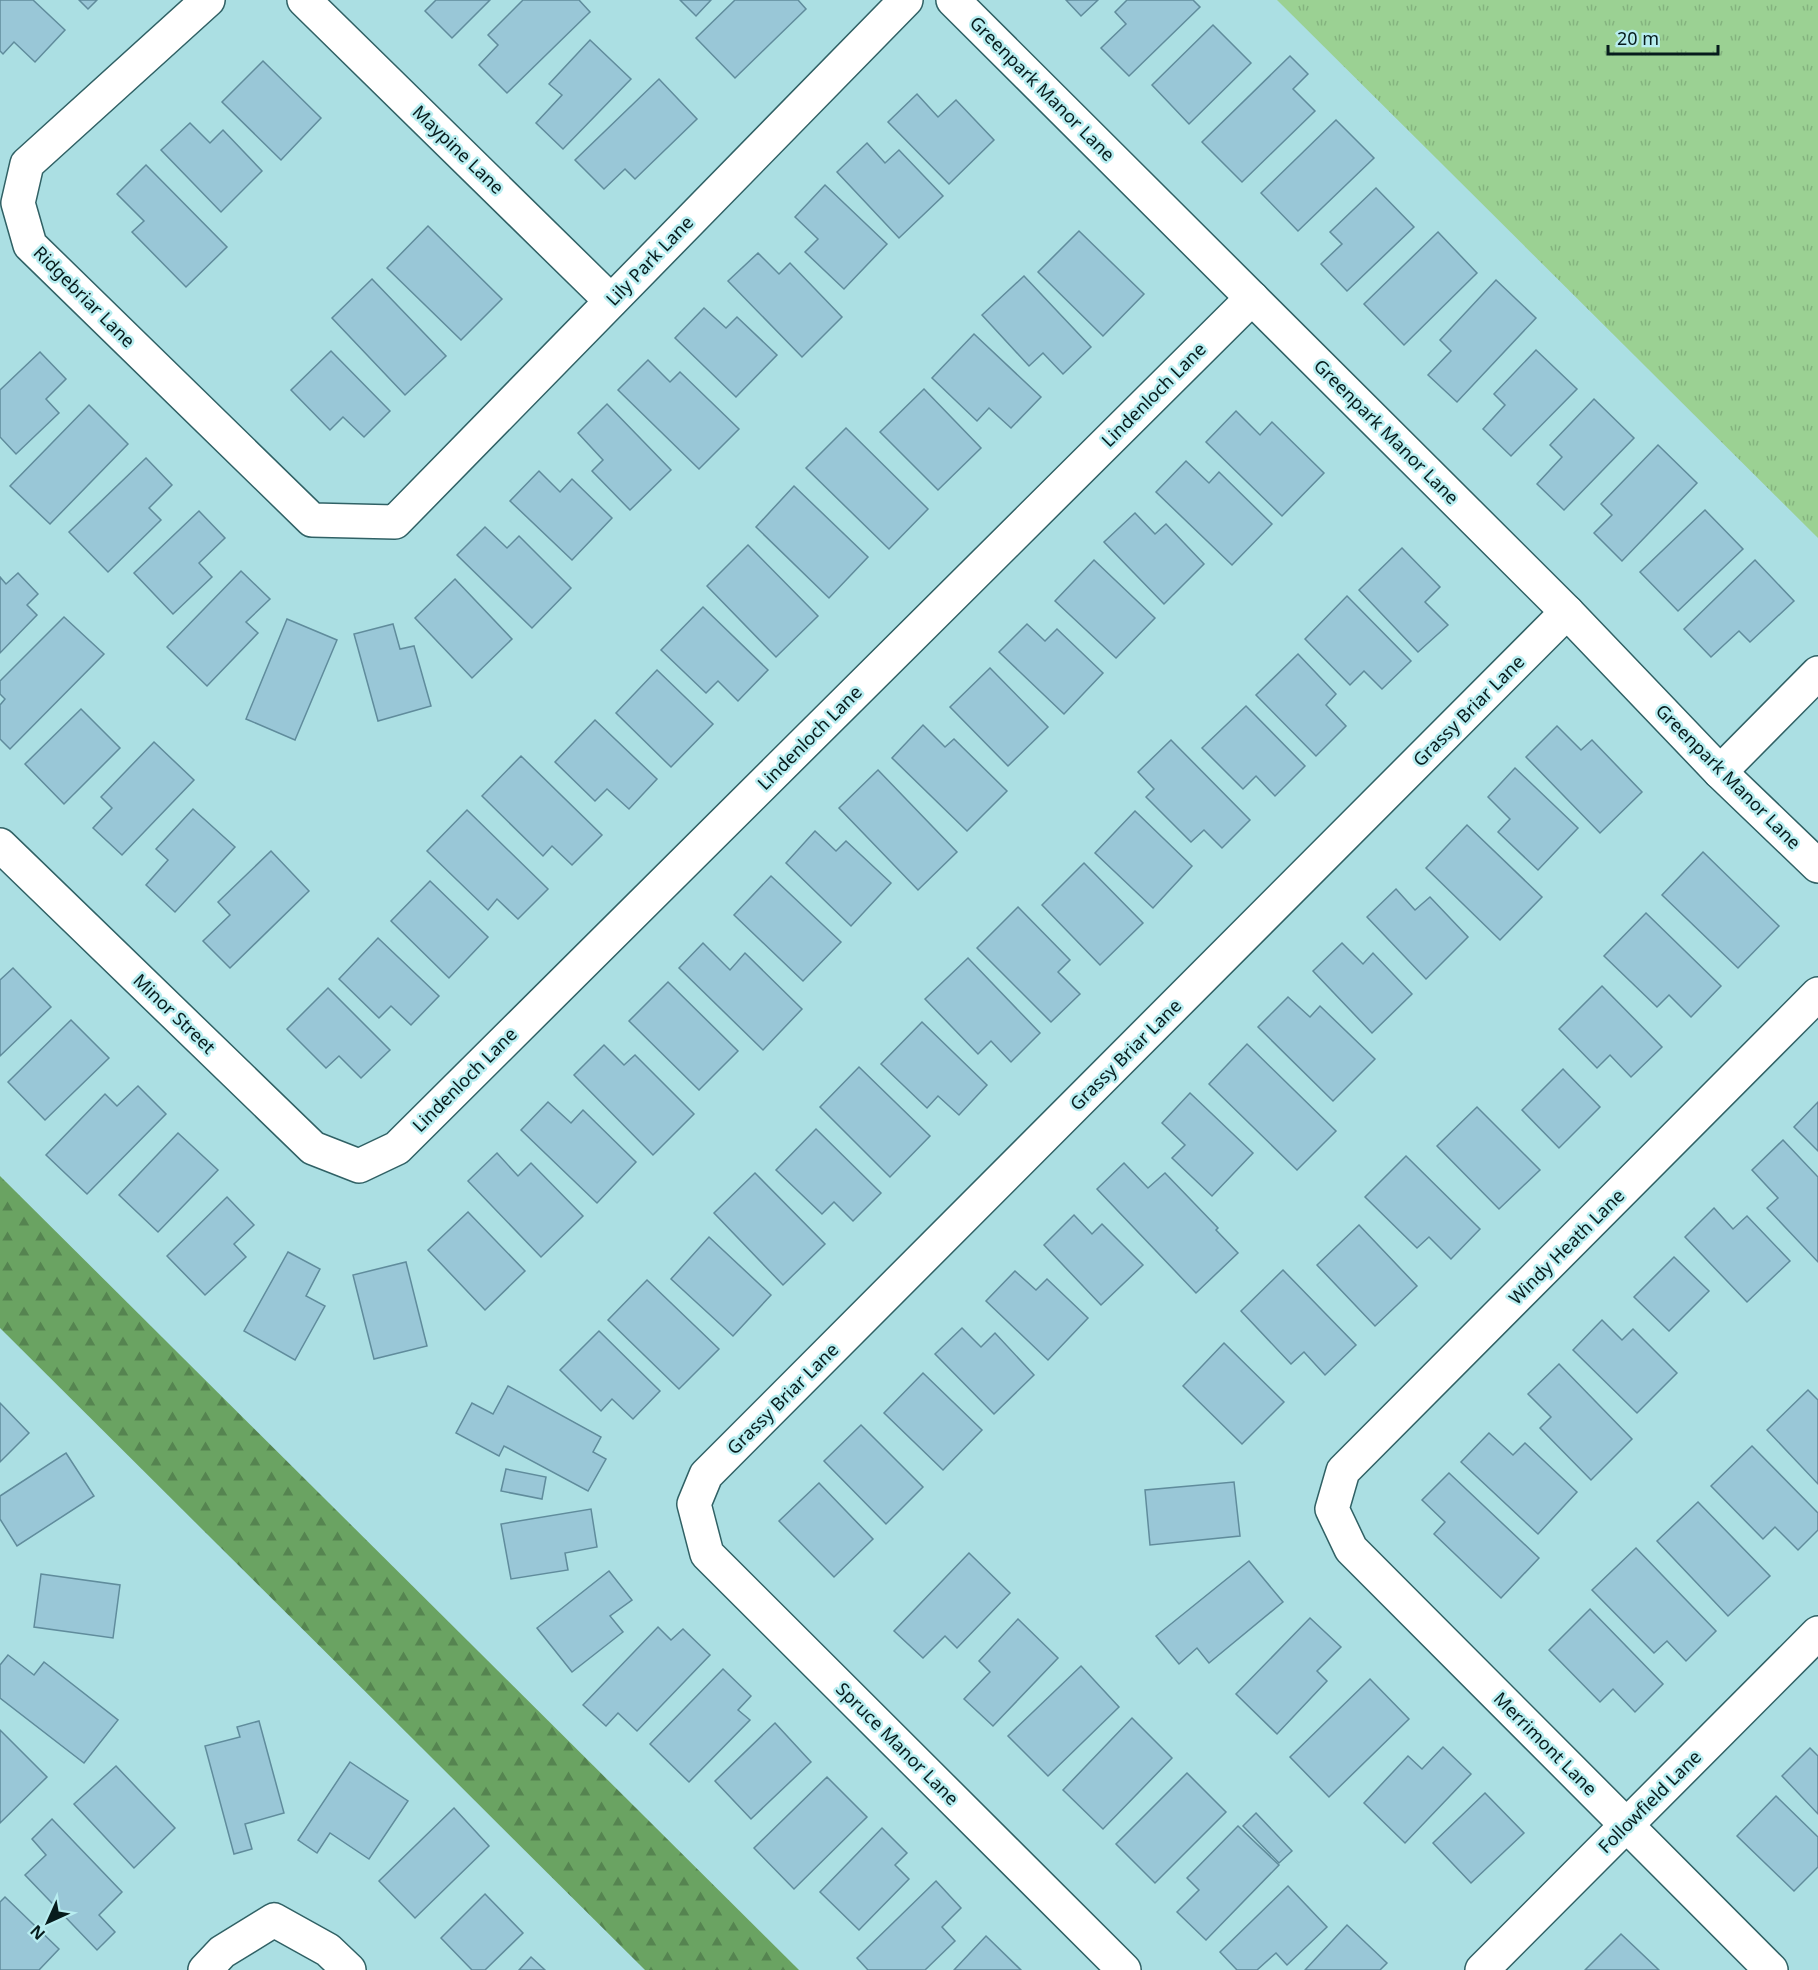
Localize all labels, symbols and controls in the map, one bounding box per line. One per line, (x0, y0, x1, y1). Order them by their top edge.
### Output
street label: Greenpark Manor Lane (965, 11, 1120, 166)
scale bar (1608, 18, 1718, 56)
text: 20 m (1617, 26, 1659, 50)
street label: Maypine Lane (408, 100, 510, 199)
street label: Lily Park Lane (600, 210, 698, 310)
street label: Ridgebriar Lane (29, 240, 141, 352)
street label: Lindenloch Lane (1096, 337, 1211, 452)
street label: Greenpark Manor Lane (1309, 354, 1464, 509)
street label: Grassy Briar Lane (1407, 649, 1529, 771)
street label: Lindenloch Lane (752, 680, 867, 795)
street label: Greenpark Manor Lane (1651, 699, 1806, 854)
street label: Minor Street (128, 968, 221, 1059)
street label: Grassy Briar Lane (1064, 993, 1186, 1115)
street label: Lindenloch Lane (407, 1022, 522, 1137)
street label: Windy Heath Lane (1503, 1183, 1629, 1309)
street label: Grassy Briar Lane (721, 1337, 843, 1459)
street label: Spruce Manor Lane (831, 1677, 964, 1810)
street label: Merrimont Lane (1489, 1686, 1603, 1800)
street label: Followfield Lane (1593, 1745, 1706, 1858)
north arrow (18, 1892, 78, 1952)
text: N (25, 1920, 50, 1945)

